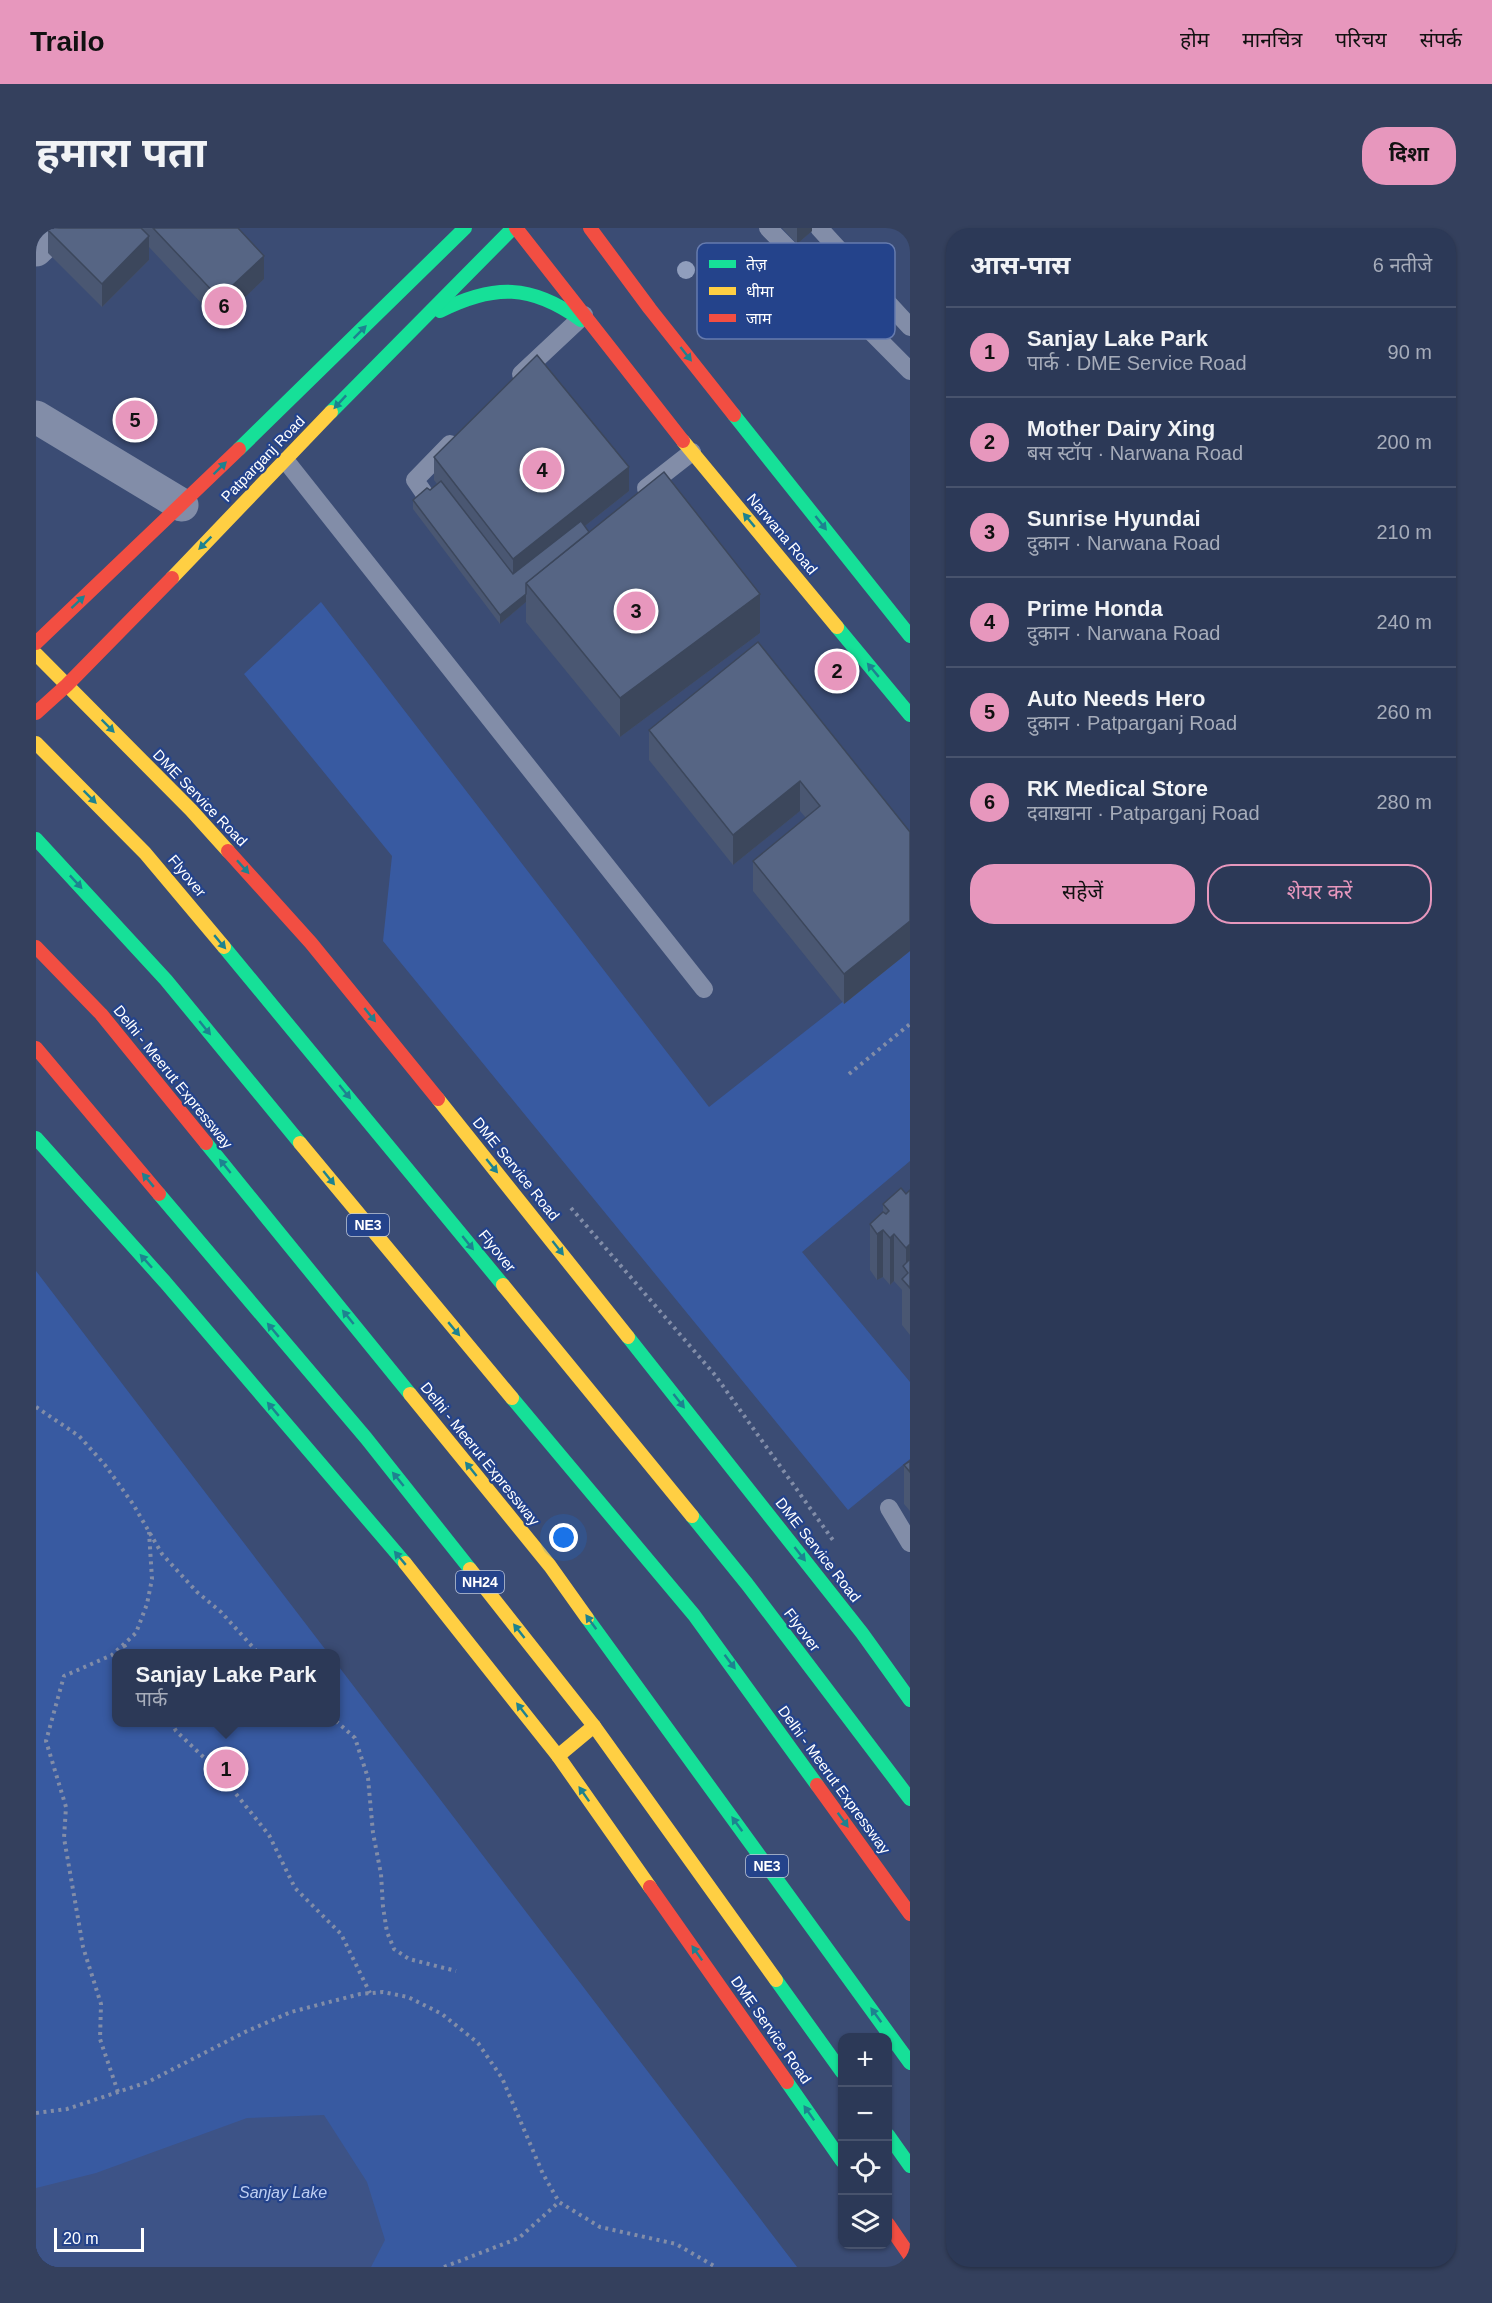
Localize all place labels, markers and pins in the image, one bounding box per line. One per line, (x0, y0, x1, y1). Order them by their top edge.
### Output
pin: 6 (204, 284, 243, 328)
pin: 5 (116, 398, 154, 442)
pin: 4 (522, 448, 562, 492)
pin: 3 (616, 588, 656, 634)
pin: 2 (818, 648, 856, 694)
pin: 1 (206, 1746, 246, 1792)

